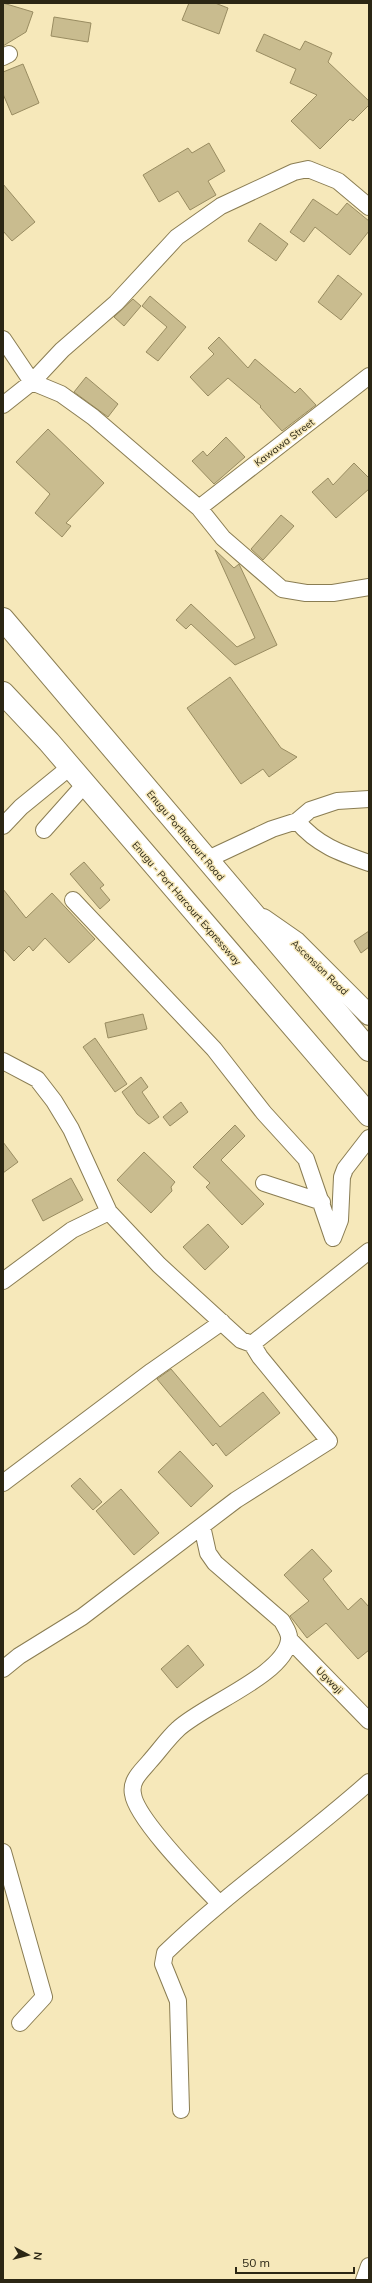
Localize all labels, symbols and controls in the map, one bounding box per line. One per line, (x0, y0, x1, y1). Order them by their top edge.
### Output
street label: Kawawa Street (252, 415, 317, 469)
street label: Enugu Porthacourt Road (144, 787, 227, 883)
street label: Enugu - Port Harcourt Expressway (129, 839, 245, 969)
street label: Ascension Road (288, 937, 351, 998)
street label: Ugwaji (313, 1664, 346, 1697)
north arrow (8, 2235, 48, 2275)
scale bar (236, 2249, 354, 2275)
text: N (30, 2251, 45, 2261)
text: 50 m (242, 2255, 270, 2270)

